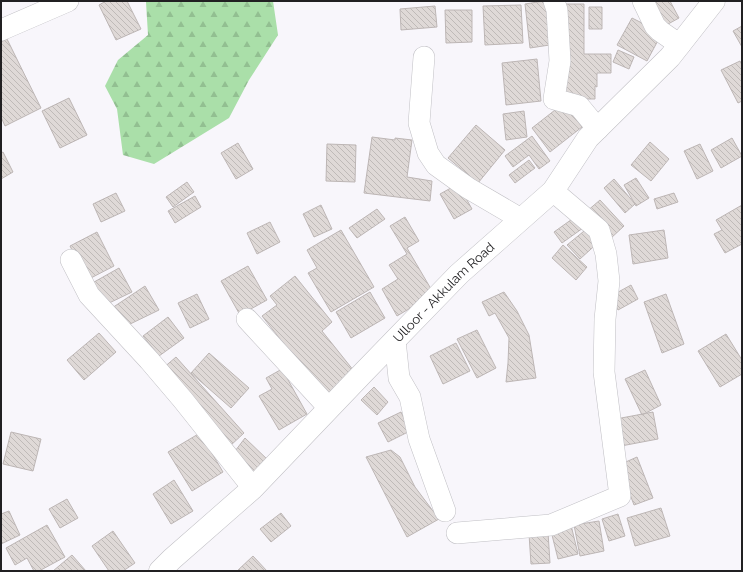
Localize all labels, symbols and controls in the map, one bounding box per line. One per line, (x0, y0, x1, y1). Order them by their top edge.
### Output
street label: Ulloor - Akkulam Road (390, 239, 497, 345)

